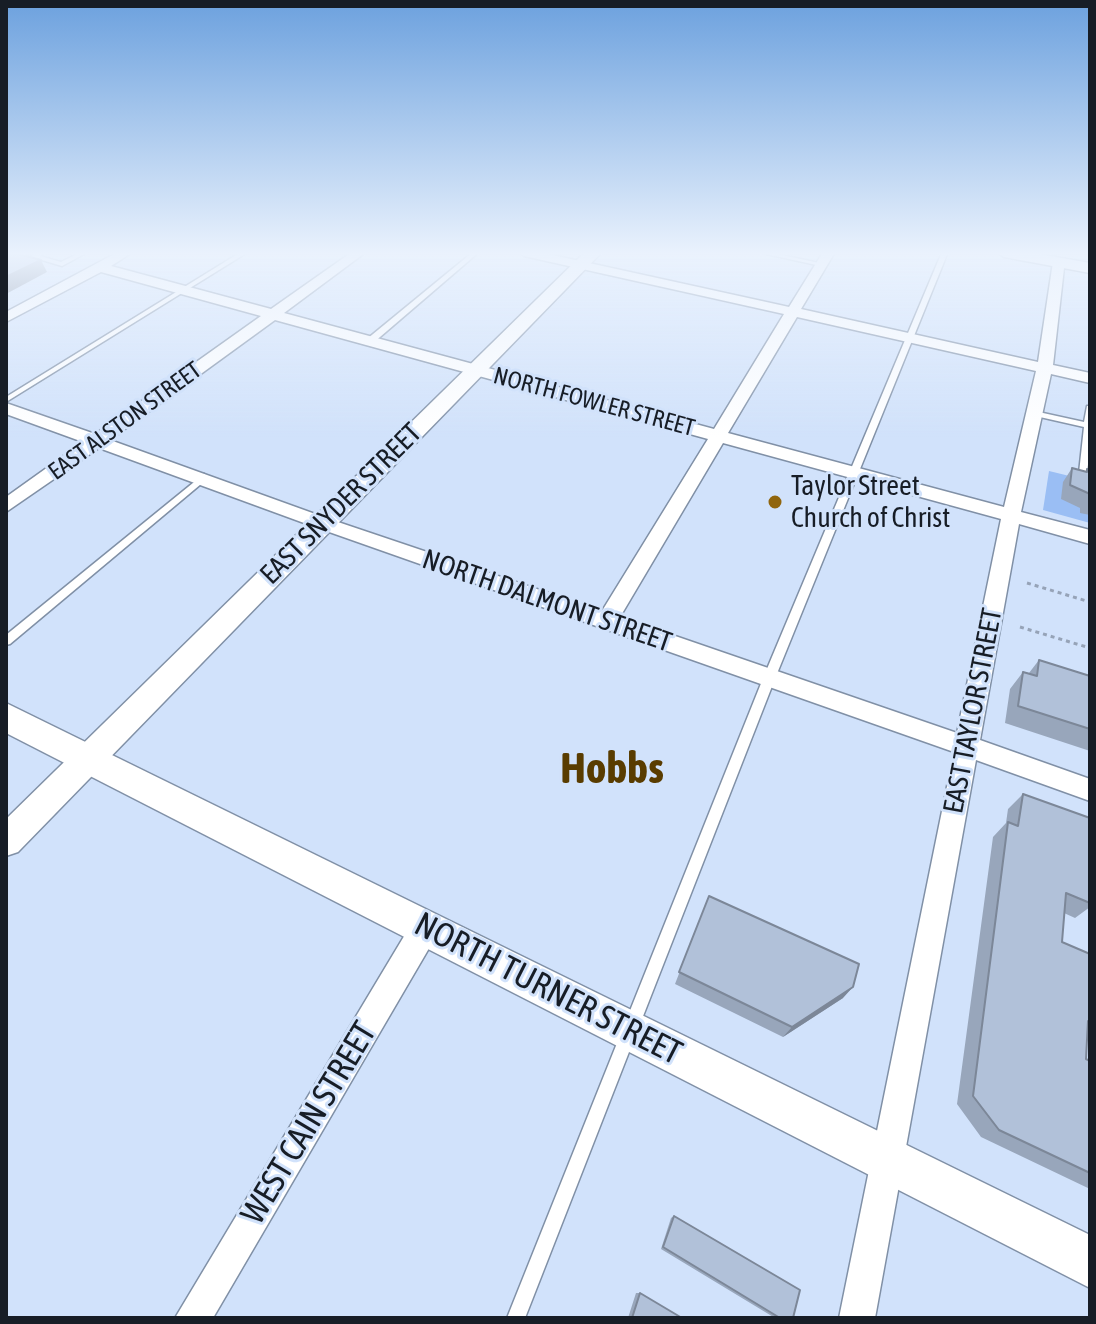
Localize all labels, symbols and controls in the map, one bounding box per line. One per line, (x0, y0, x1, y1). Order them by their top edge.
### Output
street label: EAST ALSTON STREET (43, 356, 207, 486)
street label: NORTH FOWLER STREET (490, 361, 698, 443)
street label: EAST SNYDER STREET (253, 416, 429, 592)
place label: Taylor Street Church of Christ (791, 469, 950, 535)
marker: Taylor Street Church of Christ (766, 493, 784, 511)
street label: NORTH DALMONT STREET (418, 543, 676, 659)
street label: EAST TAYLOR STREET (937, 606, 1009, 816)
district label: Hobbs (560, 743, 664, 795)
street label: NORTH TURNER STREET (408, 904, 688, 1074)
street label: WEST CAIN STREET (233, 1015, 385, 1231)

